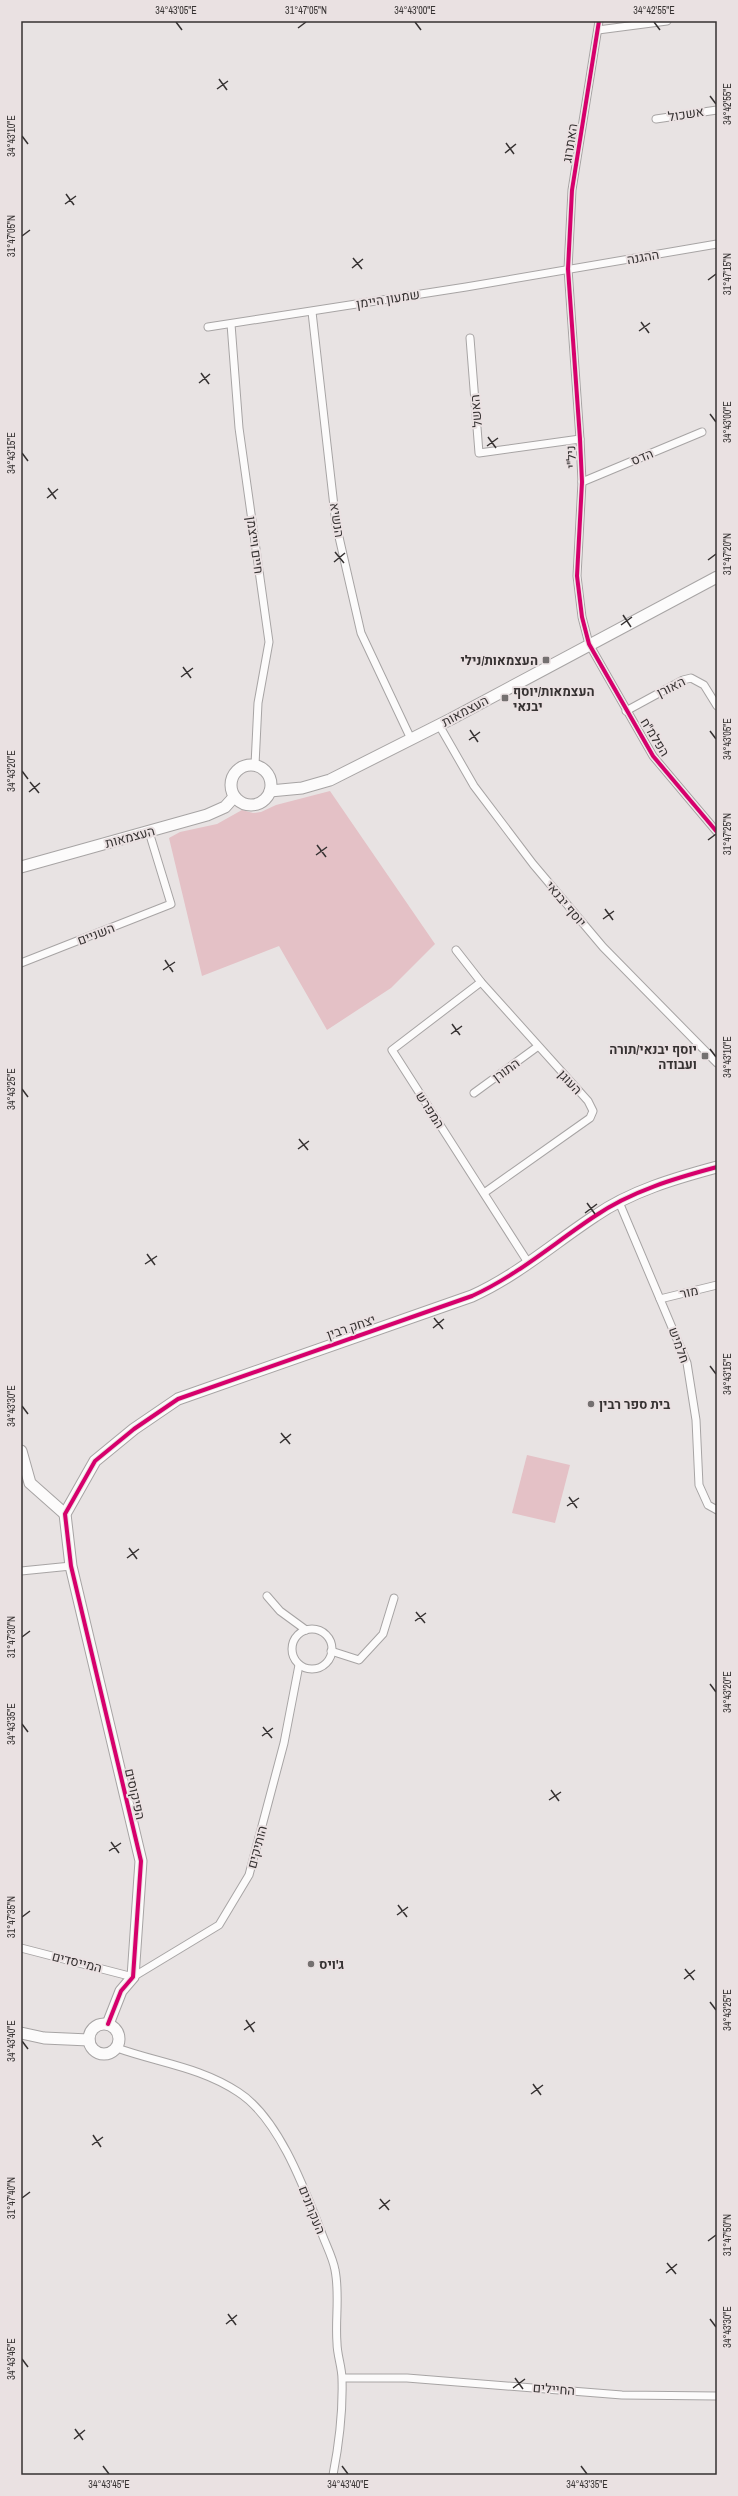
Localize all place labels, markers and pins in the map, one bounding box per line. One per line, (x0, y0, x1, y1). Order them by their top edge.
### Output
place label: העצמאות/נילי (460, 652, 538, 669)
marker: העצמאות/נילי (541, 655, 551, 665)
place label: העצמאות/יוסף יבנאי (513, 683, 595, 715)
marker: העצמאות/יוסף יבנאי (500, 693, 510, 703)
place label: יוסף יבנאי/תורה ועבודה (609, 1041, 697, 1073)
marker: יוסף יבנאי/תורה ועבודה (700, 1051, 710, 1061)
place label: בית ספר רבין (599, 1396, 670, 1413)
marker: בית ספר רבין (586, 1399, 596, 1409)
place label: ג'ויס (319, 1956, 344, 1973)
marker: ג'ויס (306, 1959, 316, 1969)

